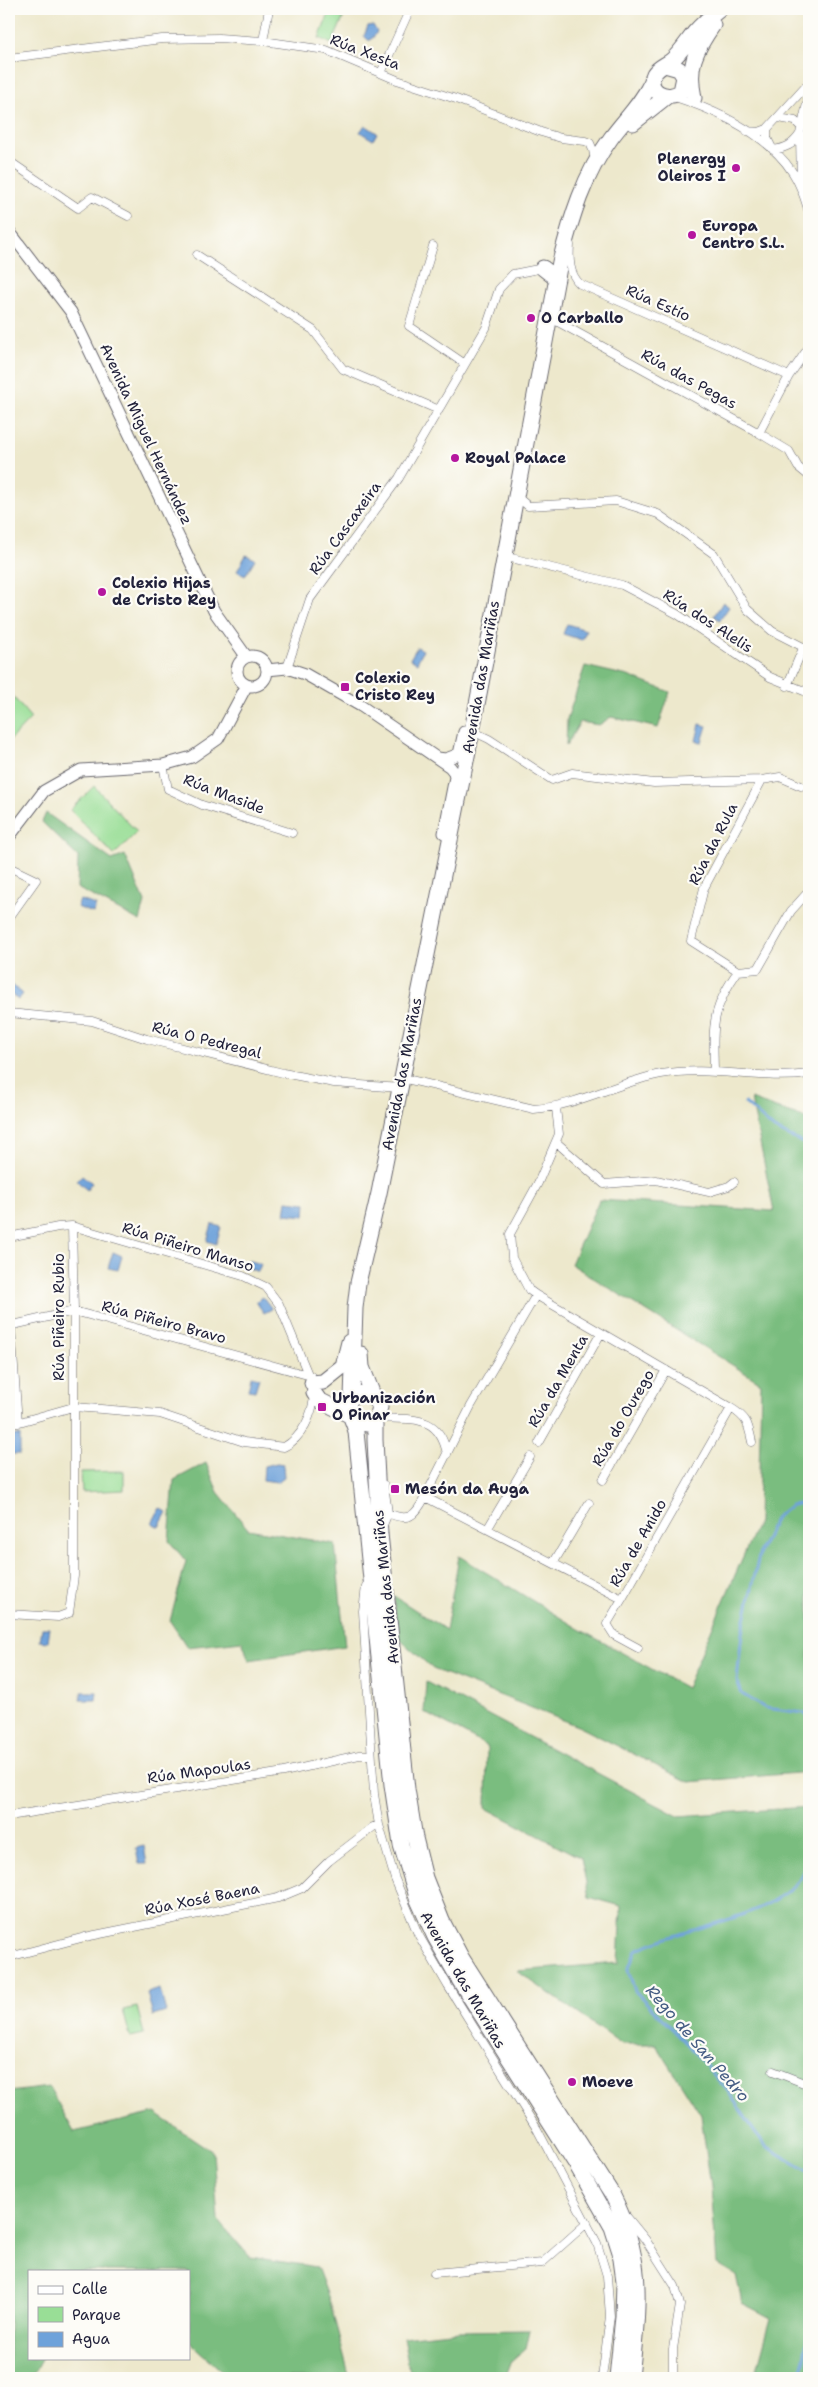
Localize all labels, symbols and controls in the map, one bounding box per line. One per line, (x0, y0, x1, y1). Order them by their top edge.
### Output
street label: Rúa Xesta (327, 30, 403, 75)
place label: Plenergy Oleiros I (657, 149, 726, 186)
marker: Plenergy Oleiros I (730, 162, 742, 174)
place label: Europa Centro S.L. (702, 216, 785, 253)
marker: Europa Centro S.L. (686, 229, 698, 241)
street label: Rúa Estío (623, 280, 693, 326)
place label: O Carballo (541, 308, 624, 328)
marker: O Carballo (525, 312, 537, 324)
street label: Avenida Miguel Hernández (95, 340, 197, 528)
street label: Rúa das Pegas (638, 344, 740, 414)
place label: Royal Palace (465, 448, 566, 468)
marker: Royal Palace (449, 452, 461, 464)
street label: Rúa Cascaxeira (304, 477, 386, 579)
place label: Colexio Hijas de Cristo Rey (112, 573, 216, 610)
street label: Rúa dos Alelis (659, 585, 757, 657)
marker: Colexio Hijas de Cristo Rey (96, 586, 108, 598)
street label: Avenida das Mariñas (458, 599, 504, 755)
place label: Colexio Cristo Rey (355, 668, 435, 705)
marker: Colexio Cristo Rey (339, 681, 351, 693)
street label: Rúa Maside (180, 769, 268, 819)
street label: Rúa da Rula (684, 799, 743, 888)
street label: Avenida das Mariñas (377, 996, 427, 1152)
street label: Rúa O Pedregal (150, 1017, 264, 1063)
street label: Rúa Piñeiro Manso (120, 1217, 256, 1277)
street label: Rúa Piñeiro Rubio (49, 1253, 69, 1381)
street label: Rúa Piñeiro Bravo (100, 1296, 228, 1348)
street label: Rúa da Menta (523, 1330, 593, 1431)
street label: Rúa do Ourego (587, 1366, 659, 1470)
place label: Urbanización O Pinar (332, 1388, 436, 1425)
marker: Urbanización O Pinar (316, 1401, 328, 1413)
place label: Mesón da Auga (405, 1479, 530, 1499)
marker: Mesón da Auga (389, 1483, 401, 1495)
street label: Rúa de Anido (605, 1495, 671, 1591)
street label: Avenida das Mariñas (368, 1509, 404, 1665)
street label: Rúa Mapoulas (146, 1754, 252, 1788)
street label: Rúa Xosé Baena (143, 1878, 262, 1920)
street label: Avenida das Mariñas (416, 1908, 510, 2052)
water label: Rego de San Pedro (641, 1981, 754, 2106)
place label: Moeve (582, 2072, 634, 2092)
marker: Moeve (566, 2076, 578, 2088)
legend (28, 2270, 190, 2360)
text: Calle (72, 2279, 108, 2299)
text: Parque (72, 2305, 121, 2325)
text: Agua (72, 2329, 111, 2349)

